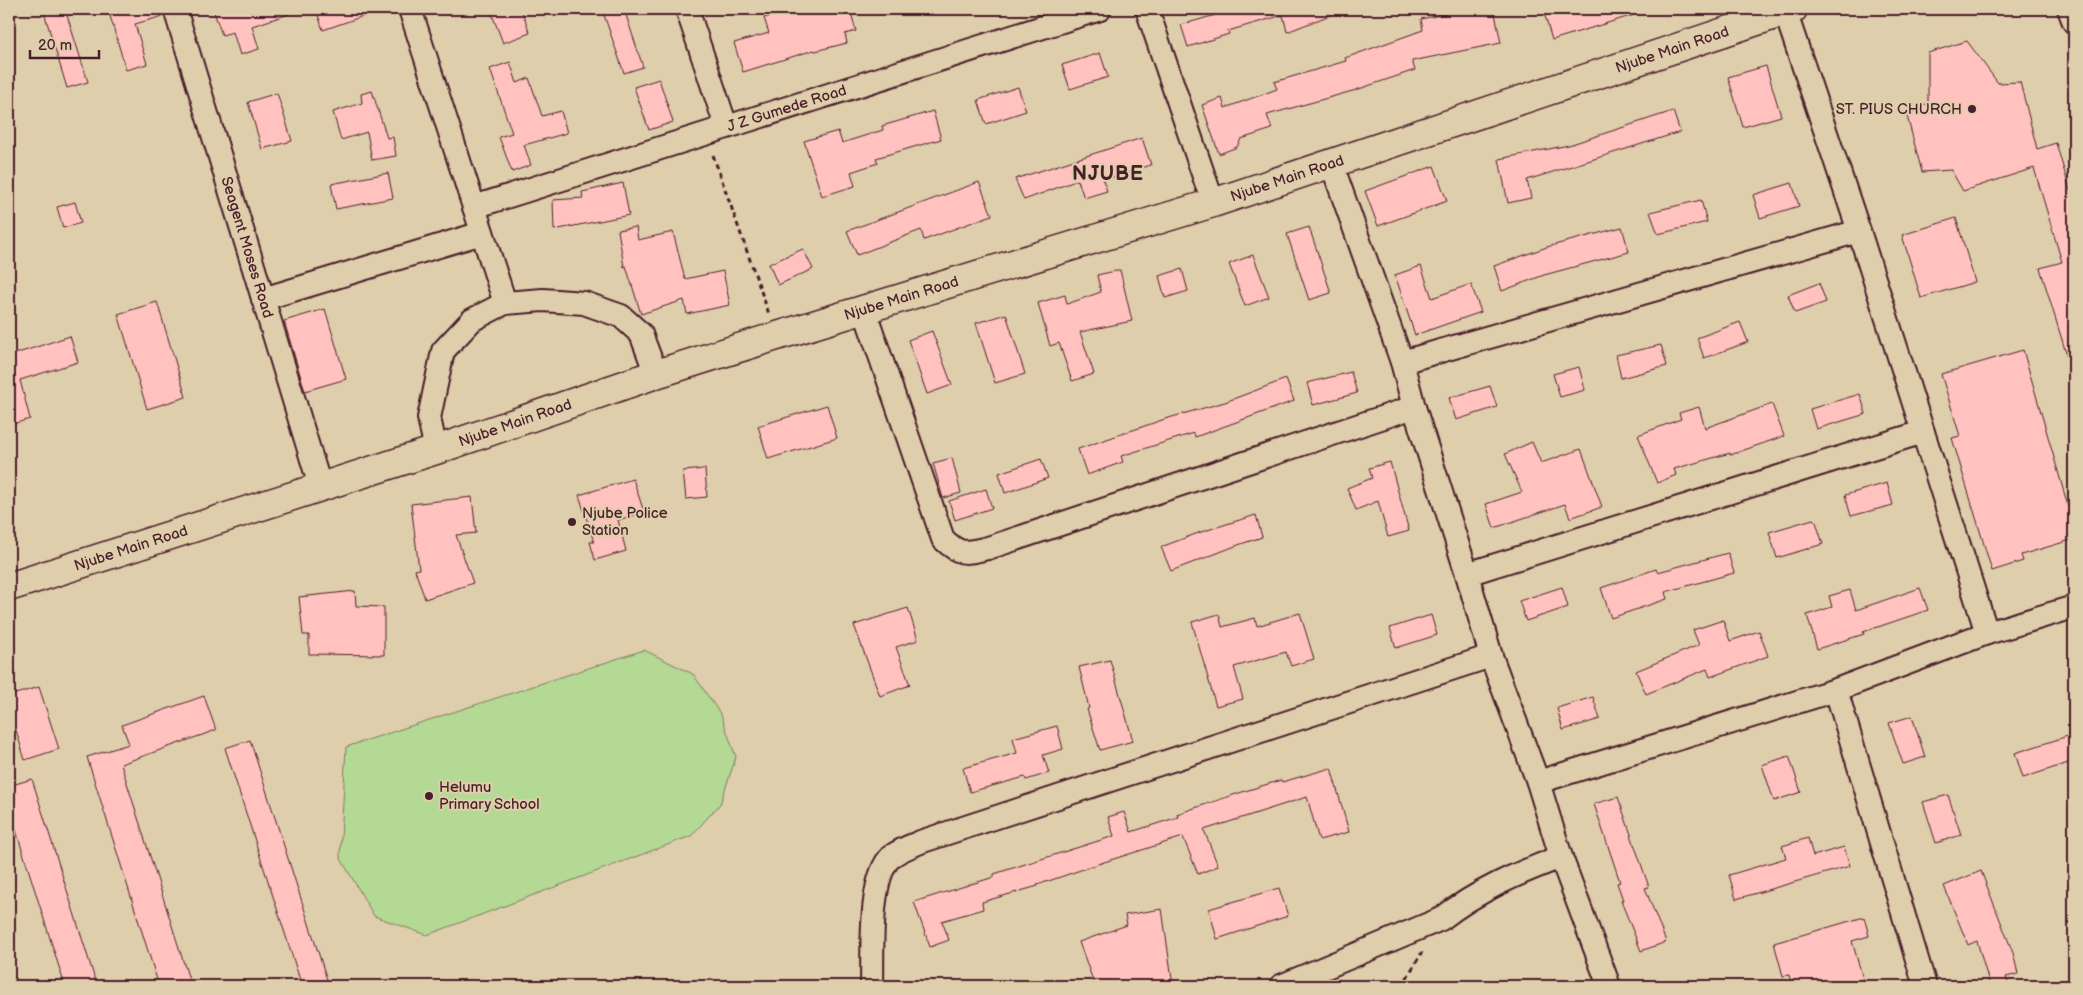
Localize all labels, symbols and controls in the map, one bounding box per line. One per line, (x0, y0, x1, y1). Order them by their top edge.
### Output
street label: Njube Main Road (1613, 22, 1731, 77)
scale bar (30, 28, 99, 60)
text: 20 m (38, 36, 72, 55)
street label: J Z Gumede Road (725, 80, 849, 136)
place label: ST. PIUS CHURCH (1836, 100, 1962, 119)
marker: ST. PIUS CHURCH (1966, 103, 1978, 115)
street label: Njube Main Road (1228, 150, 1346, 206)
district label: NJUBE (1072, 162, 1144, 186)
street label: Seagent Moses Road (217, 174, 278, 320)
street label: Njube Main Road (842, 272, 961, 324)
street label: Njube Main Road (456, 394, 574, 451)
place label: Njube Police Station (582, 504, 668, 540)
marker: Njube Police Station (566, 516, 578, 528)
street label: Njube Main Road (72, 521, 190, 575)
place label: Helumu Primary School (439, 778, 540, 814)
marker: Helumu Primary School (423, 790, 435, 802)

